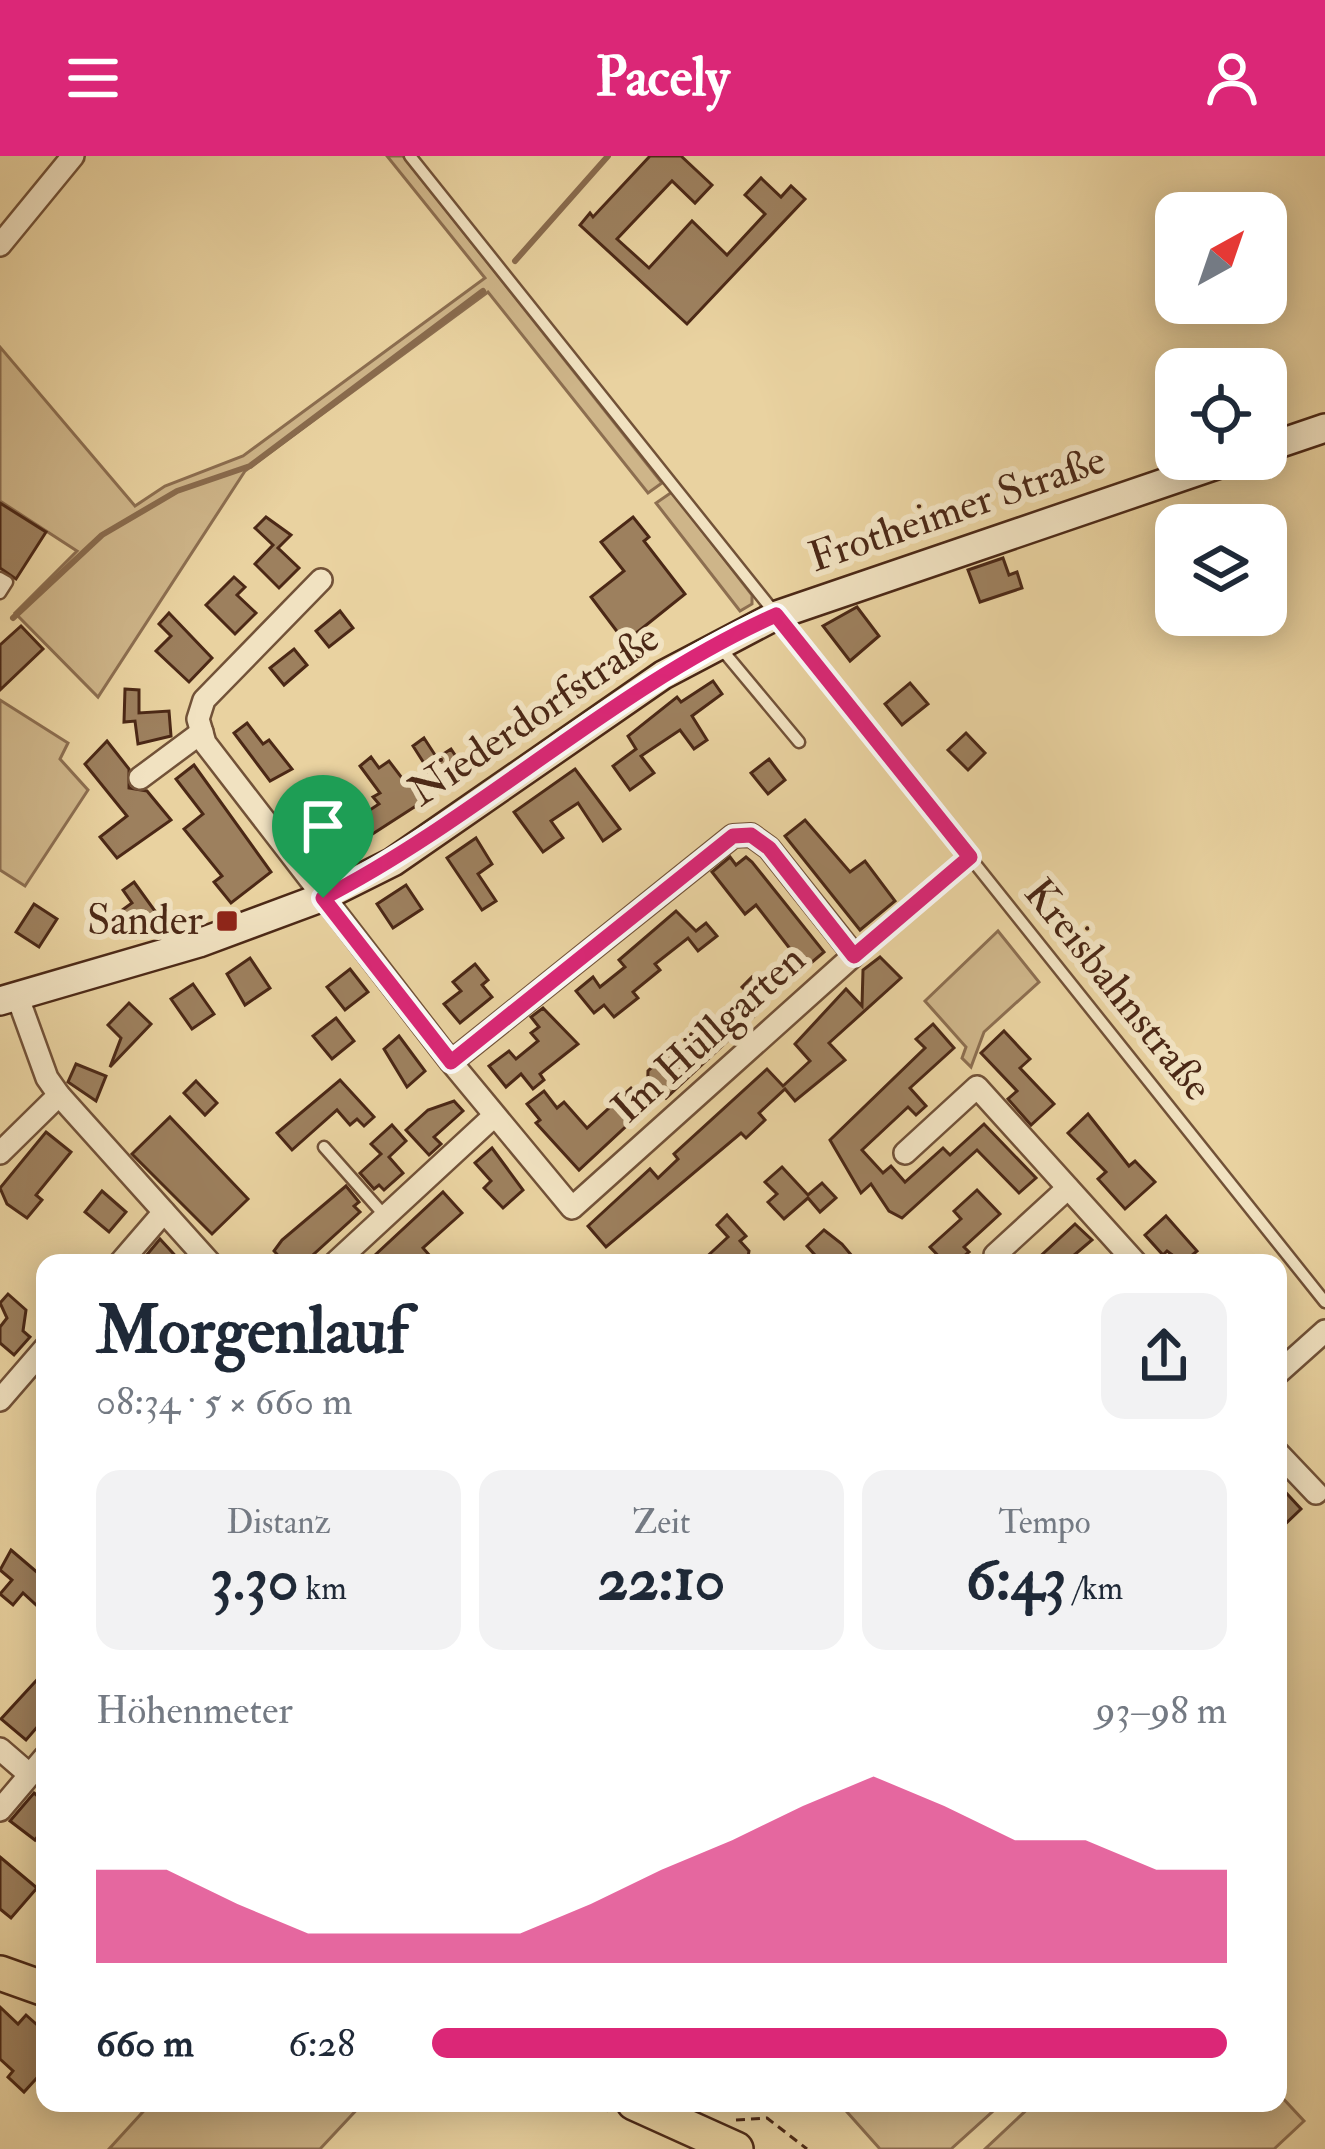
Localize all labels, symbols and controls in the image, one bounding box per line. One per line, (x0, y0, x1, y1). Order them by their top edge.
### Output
text: Pacely (595, 44, 730, 112)
icon: menu (60, 45, 126, 111)
icon: person (1199, 45, 1265, 111)
north arrow (1155, 192, 1287, 324)
map controls (1155, 192, 1287, 636)
button: locate (1155, 348, 1287, 480)
street label: Frotheimer Straße (802, 434, 1112, 584)
button: layers (1155, 504, 1287, 636)
street label: Niederdorfstraße (399, 612, 669, 818)
pin (272, 775, 374, 898)
icon: arrive (290, 793, 356, 859)
street label: Kreisbahnstraße (1013, 868, 1223, 1112)
place label: Sander (87, 895, 203, 947)
marker: Sander (214, 908, 240, 934)
street label: Im Hüllgarten (602, 934, 816, 1134)
text: Morgenlauf (96, 1290, 408, 1373)
button: share (1101, 1293, 1227, 1419)
text: 08:34 · 5 × 660 m (96, 1377, 352, 1426)
text: Distanz (226, 1502, 331, 1543)
text: Zeit (633, 1502, 690, 1543)
text: Tempo (998, 1502, 1091, 1543)
text: 3.30 (210, 1543, 299, 1618)
text: 22:10 (598, 1543, 725, 1618)
text: 6:43 (966, 1543, 1066, 1618)
text: km (299, 1568, 347, 1609)
text: /km (1066, 1568, 1123, 1609)
text: Höhenmeter (96, 1686, 293, 1735)
text: 93–98 m (1096, 1686, 1227, 1735)
text: 660 m (96, 2019, 194, 2068)
text: 6:28 (288, 2019, 355, 2068)

